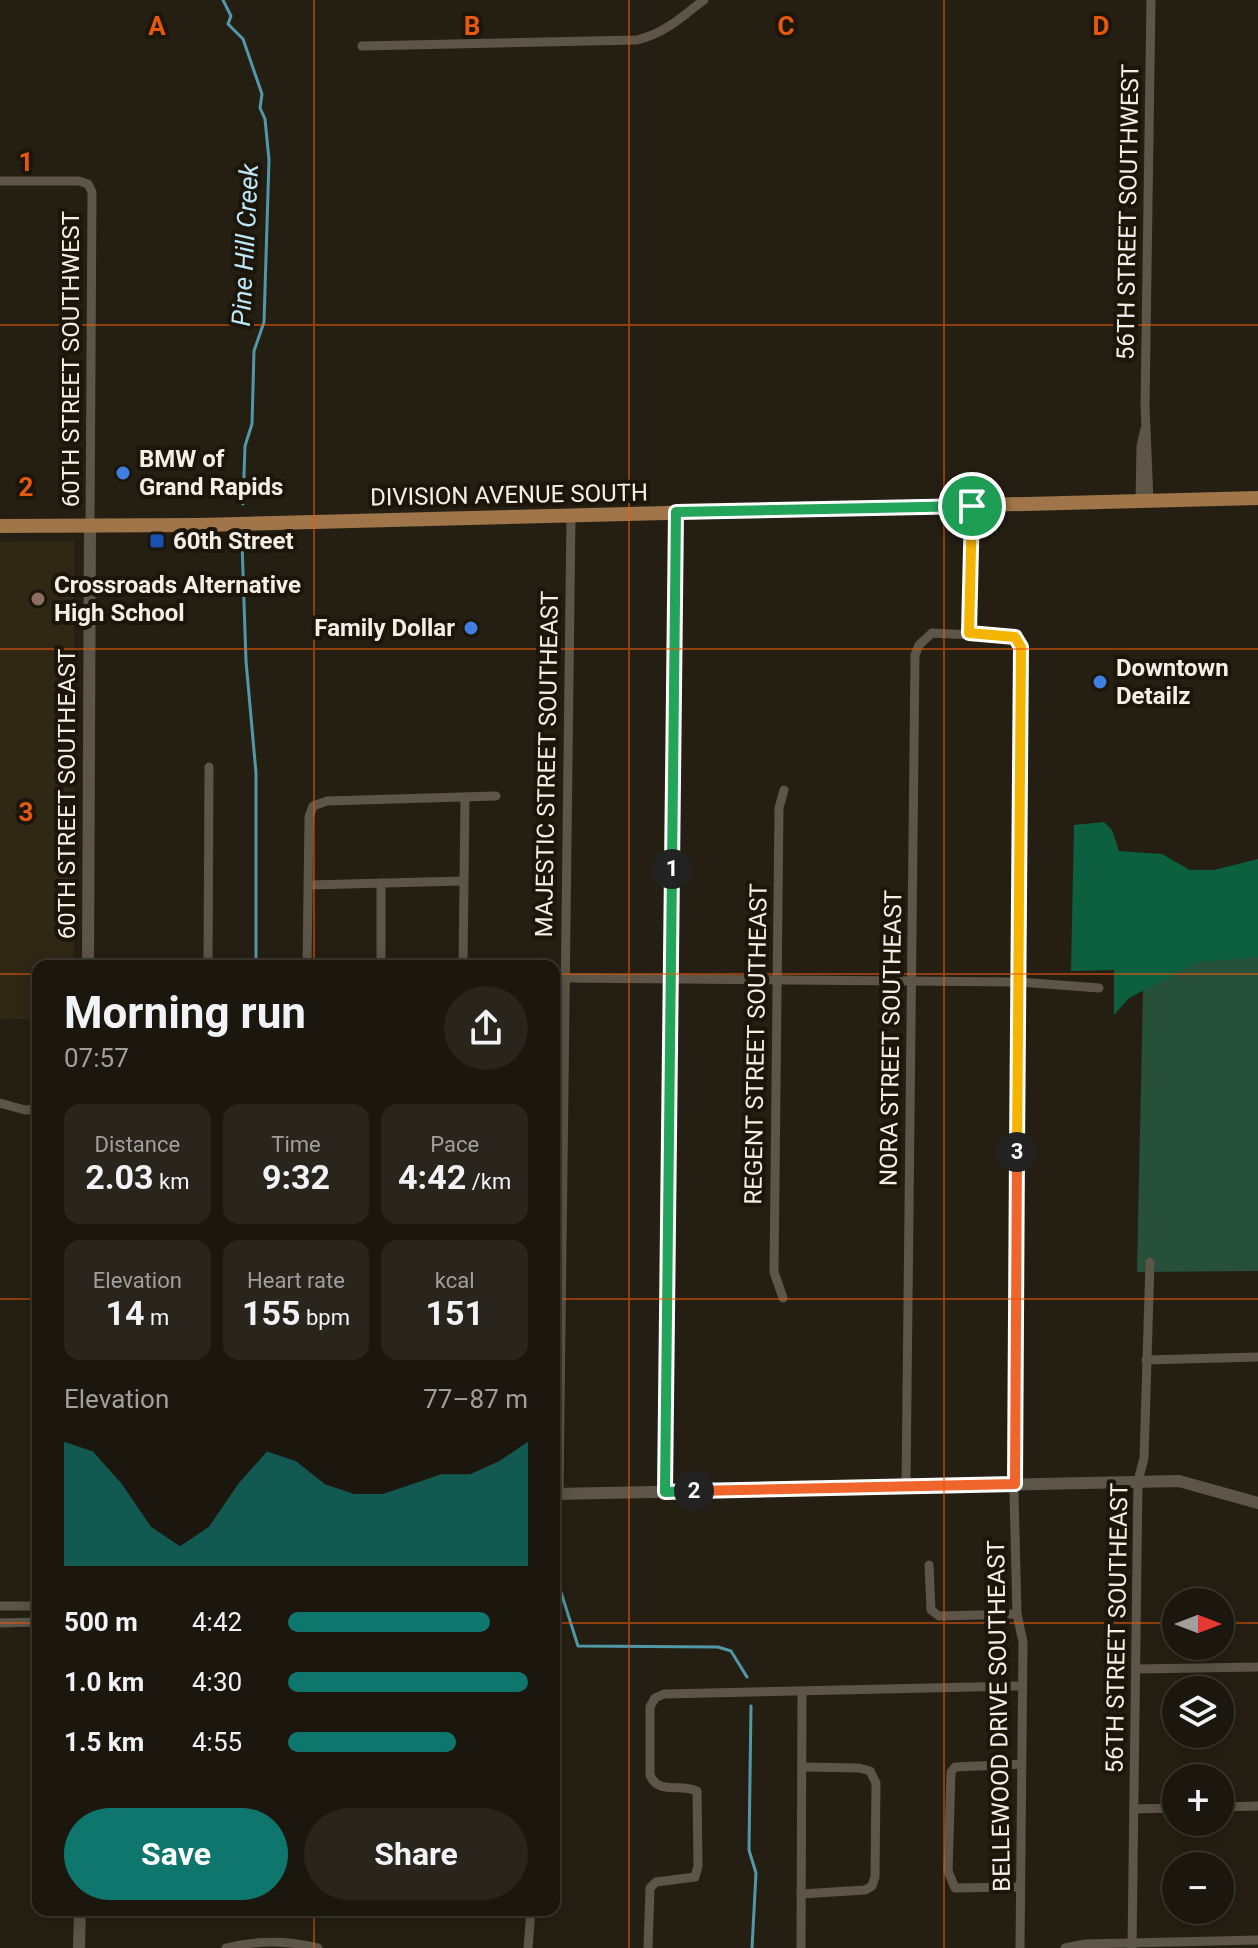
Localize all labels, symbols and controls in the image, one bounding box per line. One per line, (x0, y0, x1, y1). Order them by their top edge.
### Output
text: A (148, 11, 166, 41)
text: B (464, 11, 480, 41)
text: C (777, 11, 795, 41)
text: D (1093, 11, 1109, 41)
street label: 56TH STREET SOUTHWEST (1111, 64, 1145, 360)
text: 1 (19, 147, 33, 177)
water label: Pine Hill Creek (226, 162, 264, 327)
street label: 60TH STREET SOUTHWEST (57, 211, 85, 507)
place label: BMW of Grand Rapids (139, 445, 283, 501)
marker: BMW of Grand Rapids (114, 464, 132, 482)
text: 2 (19, 472, 33, 502)
pin (938, 472, 1006, 540)
street label: DIVISION AVENUE SOUTH (370, 479, 648, 511)
icon: arrive (950, 484, 994, 528)
place label: 60th Street (173, 527, 294, 555)
marker: 60th Street (148, 532, 166, 550)
place label: Crossroads Alternative High School (54, 571, 301, 627)
marker: Crossroads Alternative High School (29, 590, 47, 608)
street label: MAJESTIC STREET SOUTHEAST (530, 590, 564, 938)
place label: Family Dollar (314, 614, 455, 642)
marker: Family Dollar (462, 619, 480, 637)
street label: 60TH STREET SOUTHEAST (53, 649, 81, 939)
place label: Downtown Detailz (1116, 654, 1229, 710)
marker: Downtown Detailz (1091, 673, 1109, 691)
text: 3 (19, 797, 33, 827)
pin: 1 (652, 849, 692, 889)
text: 1 (666, 856, 678, 881)
street label: REGENT STREET SOUTHEAST (739, 883, 773, 1205)
street label: NORA STREET SOUTHEAST (874, 890, 908, 1186)
button: share (444, 986, 528, 1070)
text: Morning run (64, 987, 306, 1039)
text: 07:57 (64, 1043, 129, 1073)
text: Distance (95, 1132, 180, 1157)
text: Time (271, 1132, 321, 1157)
text: Pace (430, 1132, 479, 1157)
pin: 3 (997, 1132, 1037, 1172)
text: 3 (1011, 1139, 1023, 1164)
text: 2.03 (85, 1157, 154, 1197)
text: 9:32 (262, 1157, 330, 1197)
text: 4:42 (398, 1157, 466, 1197)
text: km (154, 1169, 189, 1194)
text: /km (466, 1169, 511, 1194)
text: Elevation (93, 1268, 182, 1293)
text: Heart rate (247, 1268, 345, 1293)
text: kcal (435, 1268, 475, 1293)
text: 14 (105, 1293, 144, 1333)
text: 155 (242, 1293, 301, 1333)
text: 151 (425, 1293, 484, 1333)
text: m (144, 1305, 169, 1330)
text: bpm (301, 1305, 350, 1330)
text: Elevation (64, 1384, 169, 1414)
text: 77–87 m (423, 1384, 528, 1414)
pin: 2 (674, 1471, 714, 1511)
text: 2 (688, 1478, 700, 1503)
street label: 56TH STREET SOUTHEAST (1100, 1482, 1134, 1774)
street label: BELLEWOOD DRIVE SOUTHEAST (982, 1540, 1016, 1892)
north arrow (1162, 1588, 1234, 1660)
map controls (1162, 1588, 1234, 1924)
text: 500 m (64, 1607, 138, 1637)
text: 4:42 (192, 1607, 242, 1637)
text: 1.0 km (64, 1667, 144, 1697)
text: 4:30 (192, 1667, 242, 1697)
button: layers (1162, 1676, 1234, 1748)
text: 1.5 km (64, 1727, 144, 1757)
text: 4:55 (192, 1727, 242, 1757)
button: + (1162, 1764, 1234, 1836)
button: Save (64, 1808, 288, 1900)
button: Share (304, 1808, 528, 1900)
button: − (1162, 1852, 1234, 1924)

